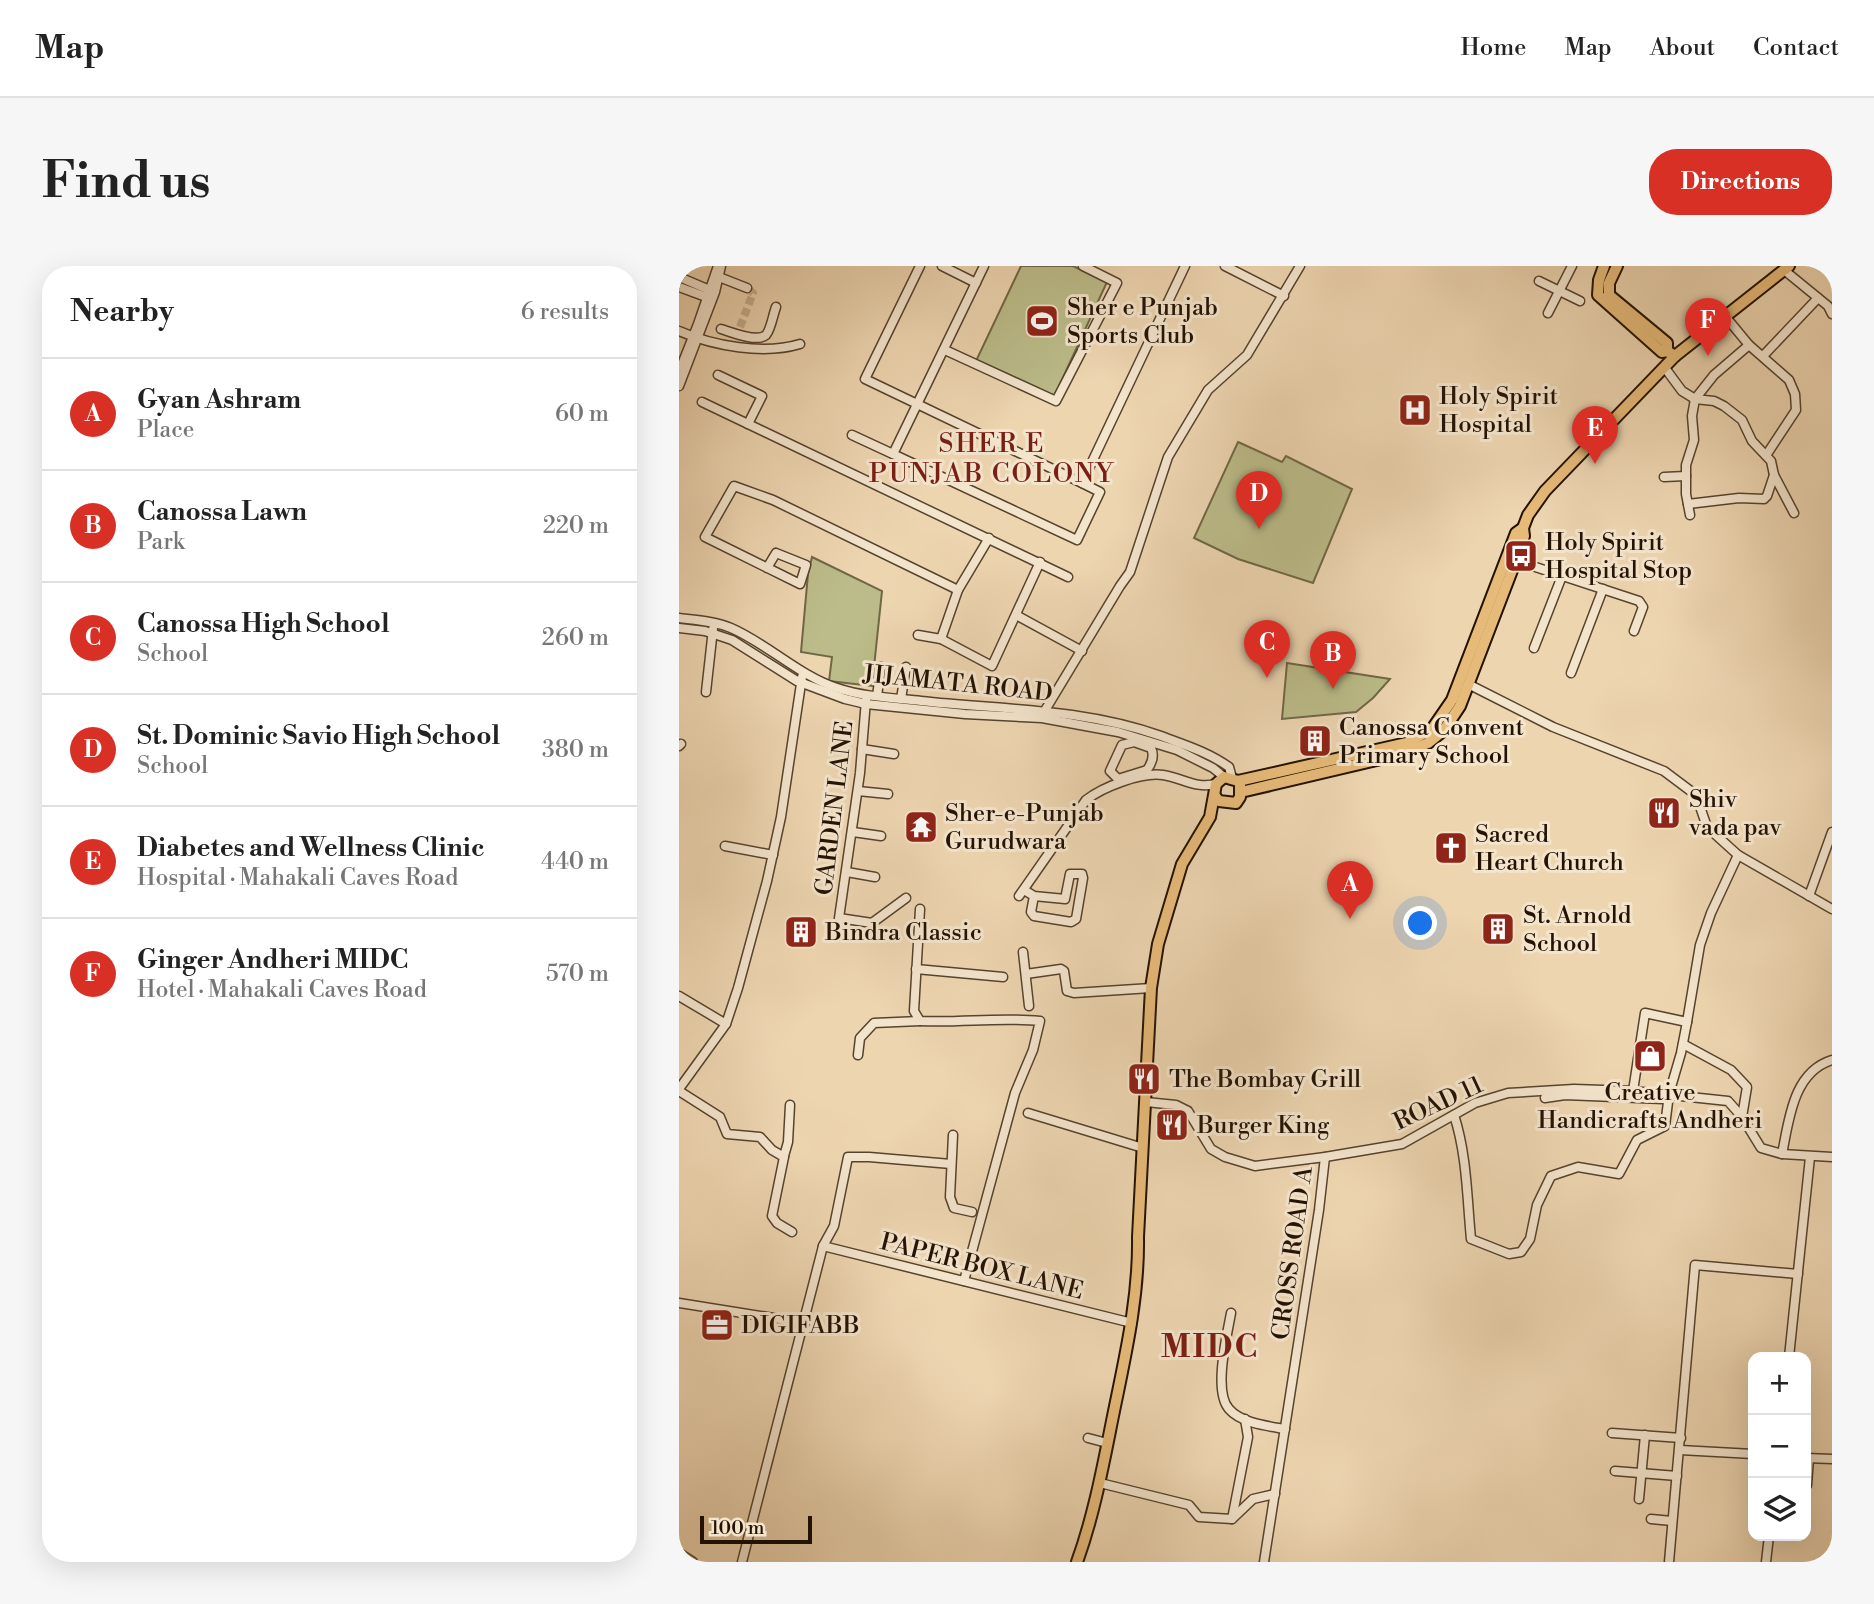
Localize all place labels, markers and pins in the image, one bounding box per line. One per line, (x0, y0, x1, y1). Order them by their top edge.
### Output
place label: Sher e Punjab Sports Club (1067, 293, 1218, 351)
pin: F (1685, 298, 1731, 356)
sports icon: Sher e Punjab Sports Club (1023, 302, 1061, 340)
place label: Holy Spirit Hospital (1439, 382, 1559, 440)
hospital icon: Holy Spirit Hospital (1396, 391, 1434, 429)
pin: E (1572, 406, 1618, 464)
pin: D (1236, 471, 1282, 529)
place label: Holy Spirit Hospital Stop (1545, 528, 1692, 586)
bus stop icon: Holy Spirit Hospital Stop (1502, 537, 1540, 575)
pin: C (1244, 620, 1290, 678)
pin: B (1310, 631, 1356, 689)
place label: Canossa Convent Primary School (1339, 713, 1525, 771)
building icon: Canossa Convent Primary School (1296, 722, 1334, 760)
place label: Shiv vada pav (1688, 785, 1783, 843)
restaurant icon: Shiv vada pav (1645, 794, 1683, 832)
place label: Sher-e-Punjab Gurudwara (945, 799, 1104, 857)
temple icon: Sher-e-Punjab Gurudwara (902, 808, 940, 846)
place label: Sacred Heart Church (1475, 820, 1624, 878)
church icon: Sacred Heart Church (1432, 829, 1470, 867)
pin: A (1327, 861, 1373, 919)
place label: St. Arnold School (1523, 901, 1632, 959)
building icon: St. Arnold School (1479, 910, 1517, 948)
building icon: Bindra Classic (782, 913, 820, 951)
place label: Bindra Classic (824, 918, 982, 948)
shop icon: Creative Handicrafts Andheri (1631, 1037, 1669, 1075)
restaurant icon: The Bombay Grill (1125, 1060, 1163, 1098)
place label: The Bombay Grill (1169, 1065, 1361, 1095)
place label: Creative Handicrafts Andheri (1538, 1078, 1763, 1136)
restaurant icon: Burger King (1153, 1106, 1191, 1144)
place label: Burger King (1196, 1111, 1330, 1141)
office icon: DIGIFABB (698, 1306, 736, 1344)
place label: DIGIFABB (741, 1311, 860, 1341)

